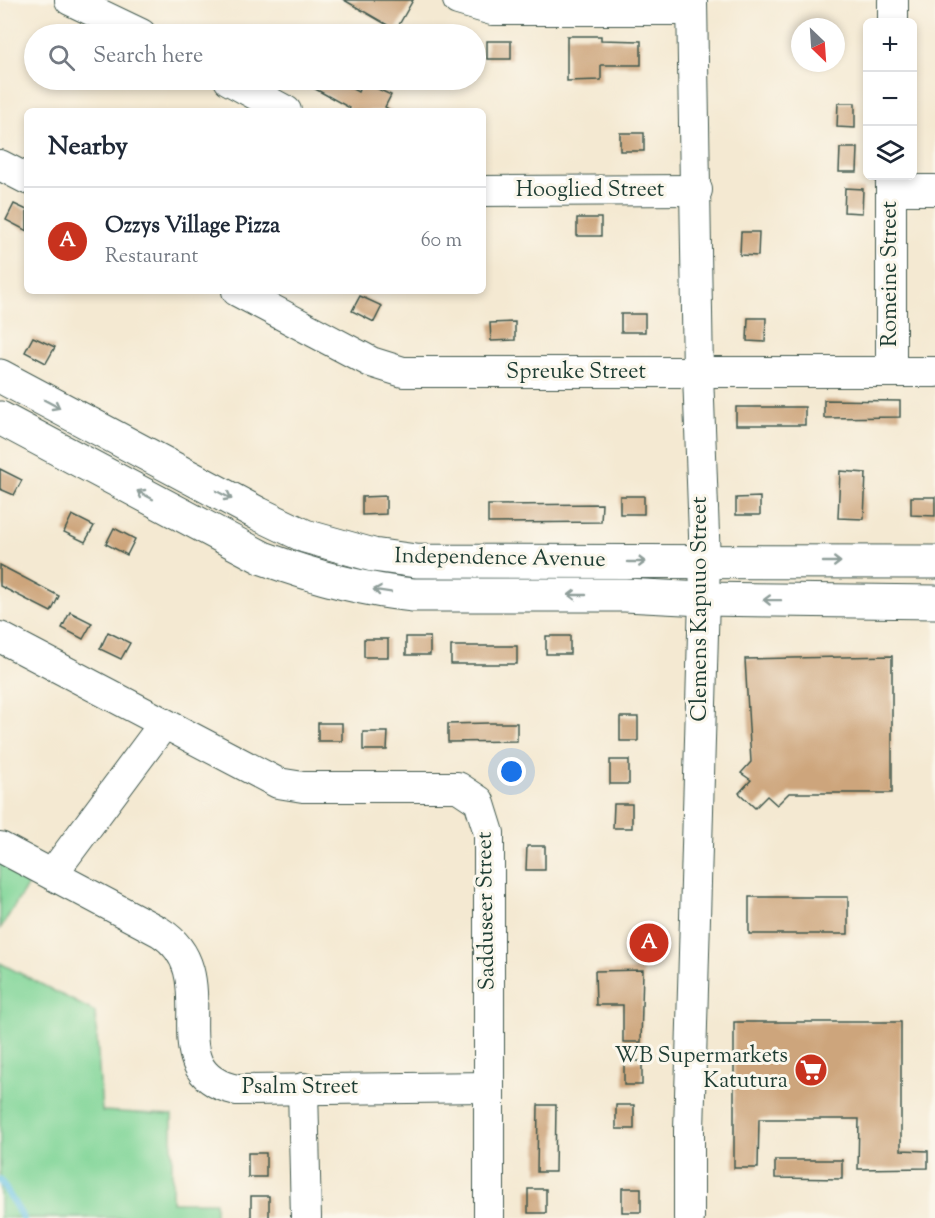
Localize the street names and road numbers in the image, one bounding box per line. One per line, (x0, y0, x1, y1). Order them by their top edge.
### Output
street label: Hooglied Street (516, 175, 665, 207)
street label: Romeine Street (875, 200, 907, 347)
street label: Spreuke Street (506, 357, 646, 389)
street label: Clemens Kapuuo Street (685, 496, 717, 722)
street label: Independence Avenue (394, 541, 606, 577)
street label: Sadduseer Street (470, 831, 504, 991)
street label: Psalm Street (242, 1072, 359, 1104)

